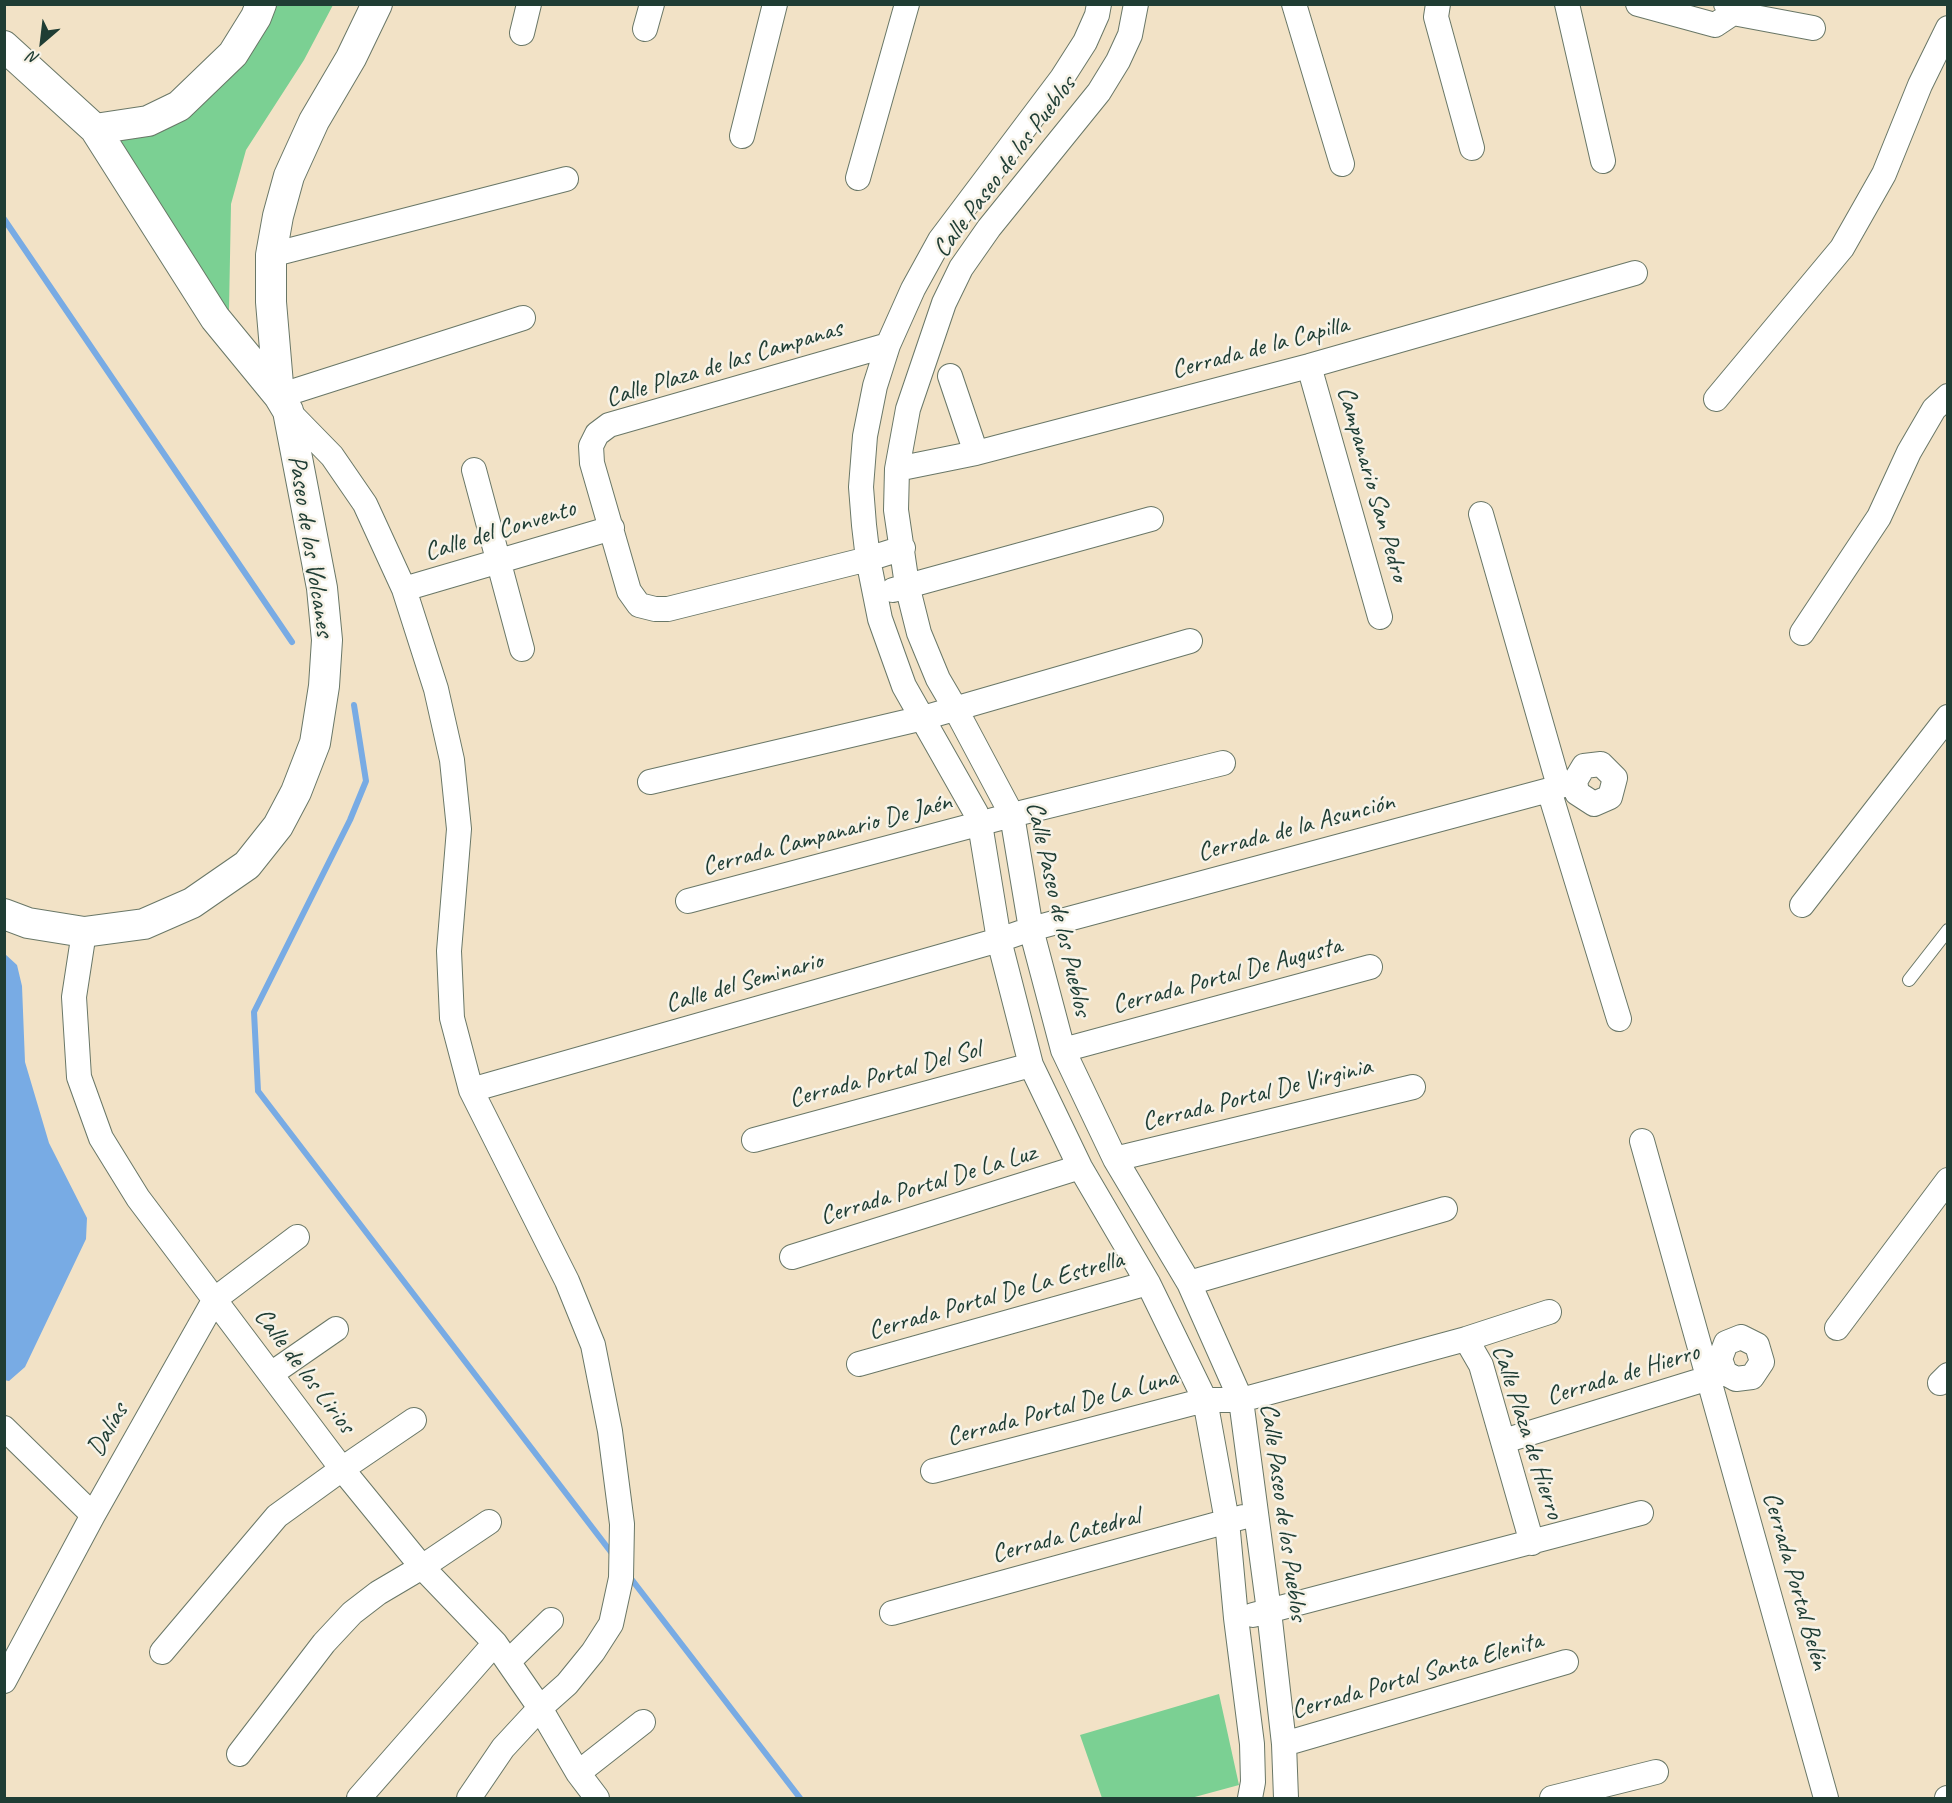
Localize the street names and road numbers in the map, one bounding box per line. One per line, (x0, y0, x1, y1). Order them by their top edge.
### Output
street label: Calle Paseo de los Pueblos (927, 70, 1083, 264)
street label: Cerrada de la Capilla (1168, 309, 1352, 387)
street label: Calle Plaza de las Campanas (602, 313, 846, 415)
street label: Campanario San Pedro (1329, 383, 1415, 585)
street label: Paseo de los Volcanes (280, 453, 340, 639)
street label: Calle del Convento (421, 493, 579, 569)
street label: Cerrada Campanario De Jaén (699, 787, 955, 883)
street label: Cerrada de la Asunción (1194, 787, 1398, 869)
street label: Calle Paseo de los Pueblos (1018, 799, 1098, 1019)
street label: Cerrada Portal De Augusta (1109, 930, 1345, 1022)
street label: Calle del Seminario (662, 946, 826, 1020)
street label: Cerrada Portal Del Sol (786, 1034, 984, 1116)
street label: Cerrada Portal De Virginia (1139, 1051, 1375, 1139)
street label: Cerrada Portal De La Luz (816, 1137, 1040, 1233)
street label: Cerrada Portal De La Estrella (865, 1245, 1127, 1347)
street label: Calle de los Lirios (247, 1302, 361, 1440)
street label: Cerrada de Hierro (1543, 1337, 1703, 1413)
street label: Calle Plaza de Hierro (1484, 1341, 1570, 1523)
street label: Cerrada Portal De La Luna (943, 1362, 1181, 1454)
street label: Dalías (81, 1398, 135, 1462)
street label: Calle Paseo de los Pueblos (1252, 1401, 1314, 1623)
street label: Cerrada Portal Belén (1755, 1489, 1835, 1673)
street label: Cerrada Catedral (988, 1501, 1144, 1571)
street label: Cerrada Portal Santa Elenita (1288, 1625, 1546, 1727)

